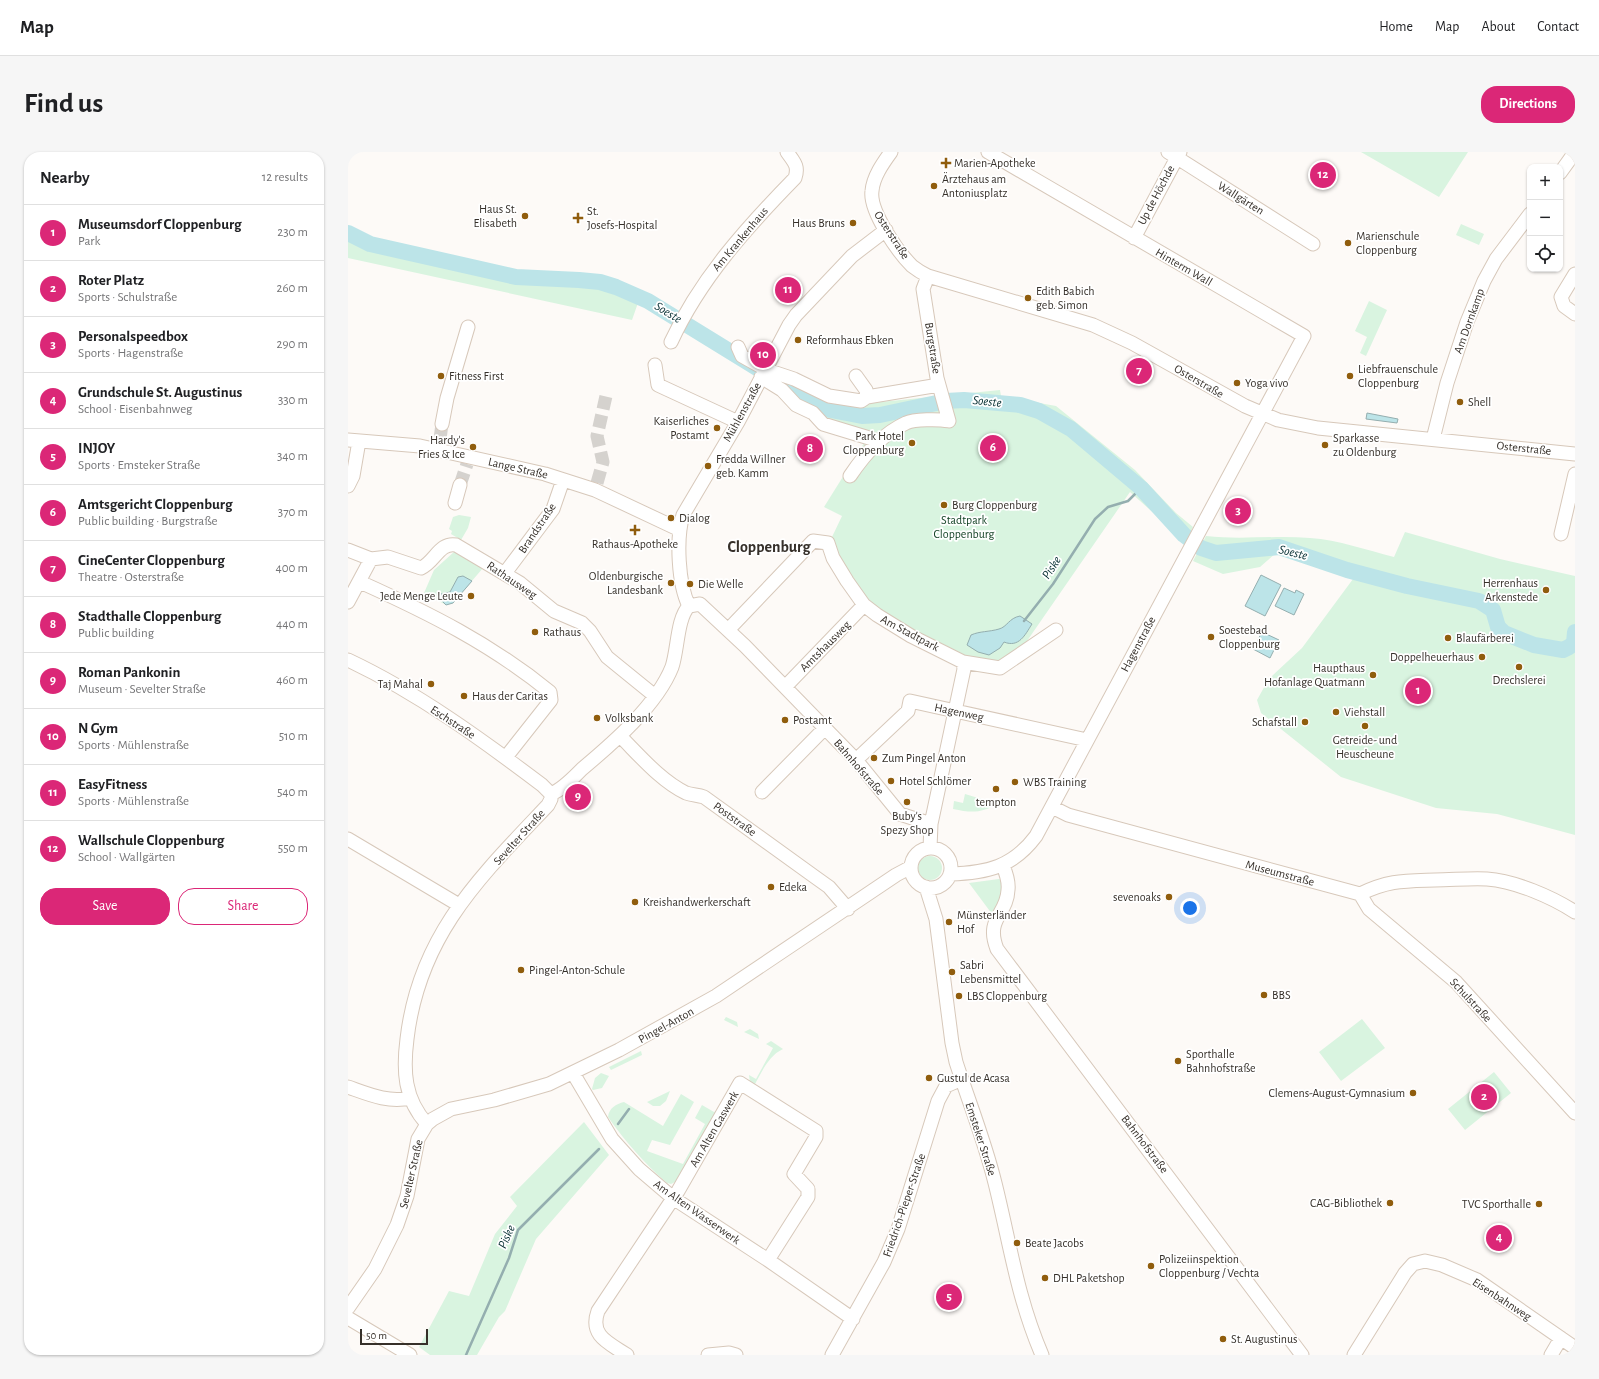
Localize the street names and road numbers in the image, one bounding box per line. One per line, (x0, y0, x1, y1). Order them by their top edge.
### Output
street label: Up de Höchde (1135, 163, 1177, 227)
street label: Wallgärten (1216, 179, 1266, 217)
street label: Am Krankenhaus (710, 205, 770, 273)
street label: Osterstraße (872, 209, 912, 261)
street label: Hinterm Wall (1154, 246, 1214, 288)
street label: Am Dornkamp (1452, 287, 1486, 355)
street label: Burgstraße (923, 321, 943, 375)
street label: Osterstraße (1172, 362, 1226, 400)
street label: Mühlenstraße (721, 380, 763, 444)
street label: Osterstraße (1496, 439, 1552, 457)
street label: Lange Straße (487, 455, 549, 481)
street label: Brandstraße (516, 501, 558, 555)
street label: Rathausweg (485, 559, 539, 601)
street label: Am Stadtpark (879, 613, 942, 654)
street label: Hagenstraße (1118, 614, 1158, 674)
street label: Amtshausweg (797, 618, 853, 674)
street label: Hagenweg (933, 701, 985, 723)
street label: Eschstraße (428, 703, 478, 741)
street label: Bahnhofstraße (832, 737, 886, 797)
street label: Poststraße (711, 800, 759, 838)
street label: Sevelter Straße (491, 807, 547, 867)
street label: Museumstraße (1244, 858, 1316, 888)
street label: Schulstraße (1448, 976, 1494, 1024)
street label: Pingel-Anton (636, 1005, 696, 1045)
street label: Am Alten Gaswerk (687, 1089, 741, 1169)
street label: Emsteker Straße (963, 1101, 999, 1177)
street label: Bahnhofstraße (1119, 1113, 1171, 1175)
street label: Sevelter Straße (397, 1138, 425, 1210)
street label: Friedrich-Pieper-Straße (881, 1152, 927, 1258)
street label: Am Alten Wasserwerk (652, 1178, 743, 1247)
street label: Eisenbahnweg (1470, 1275, 1534, 1323)

